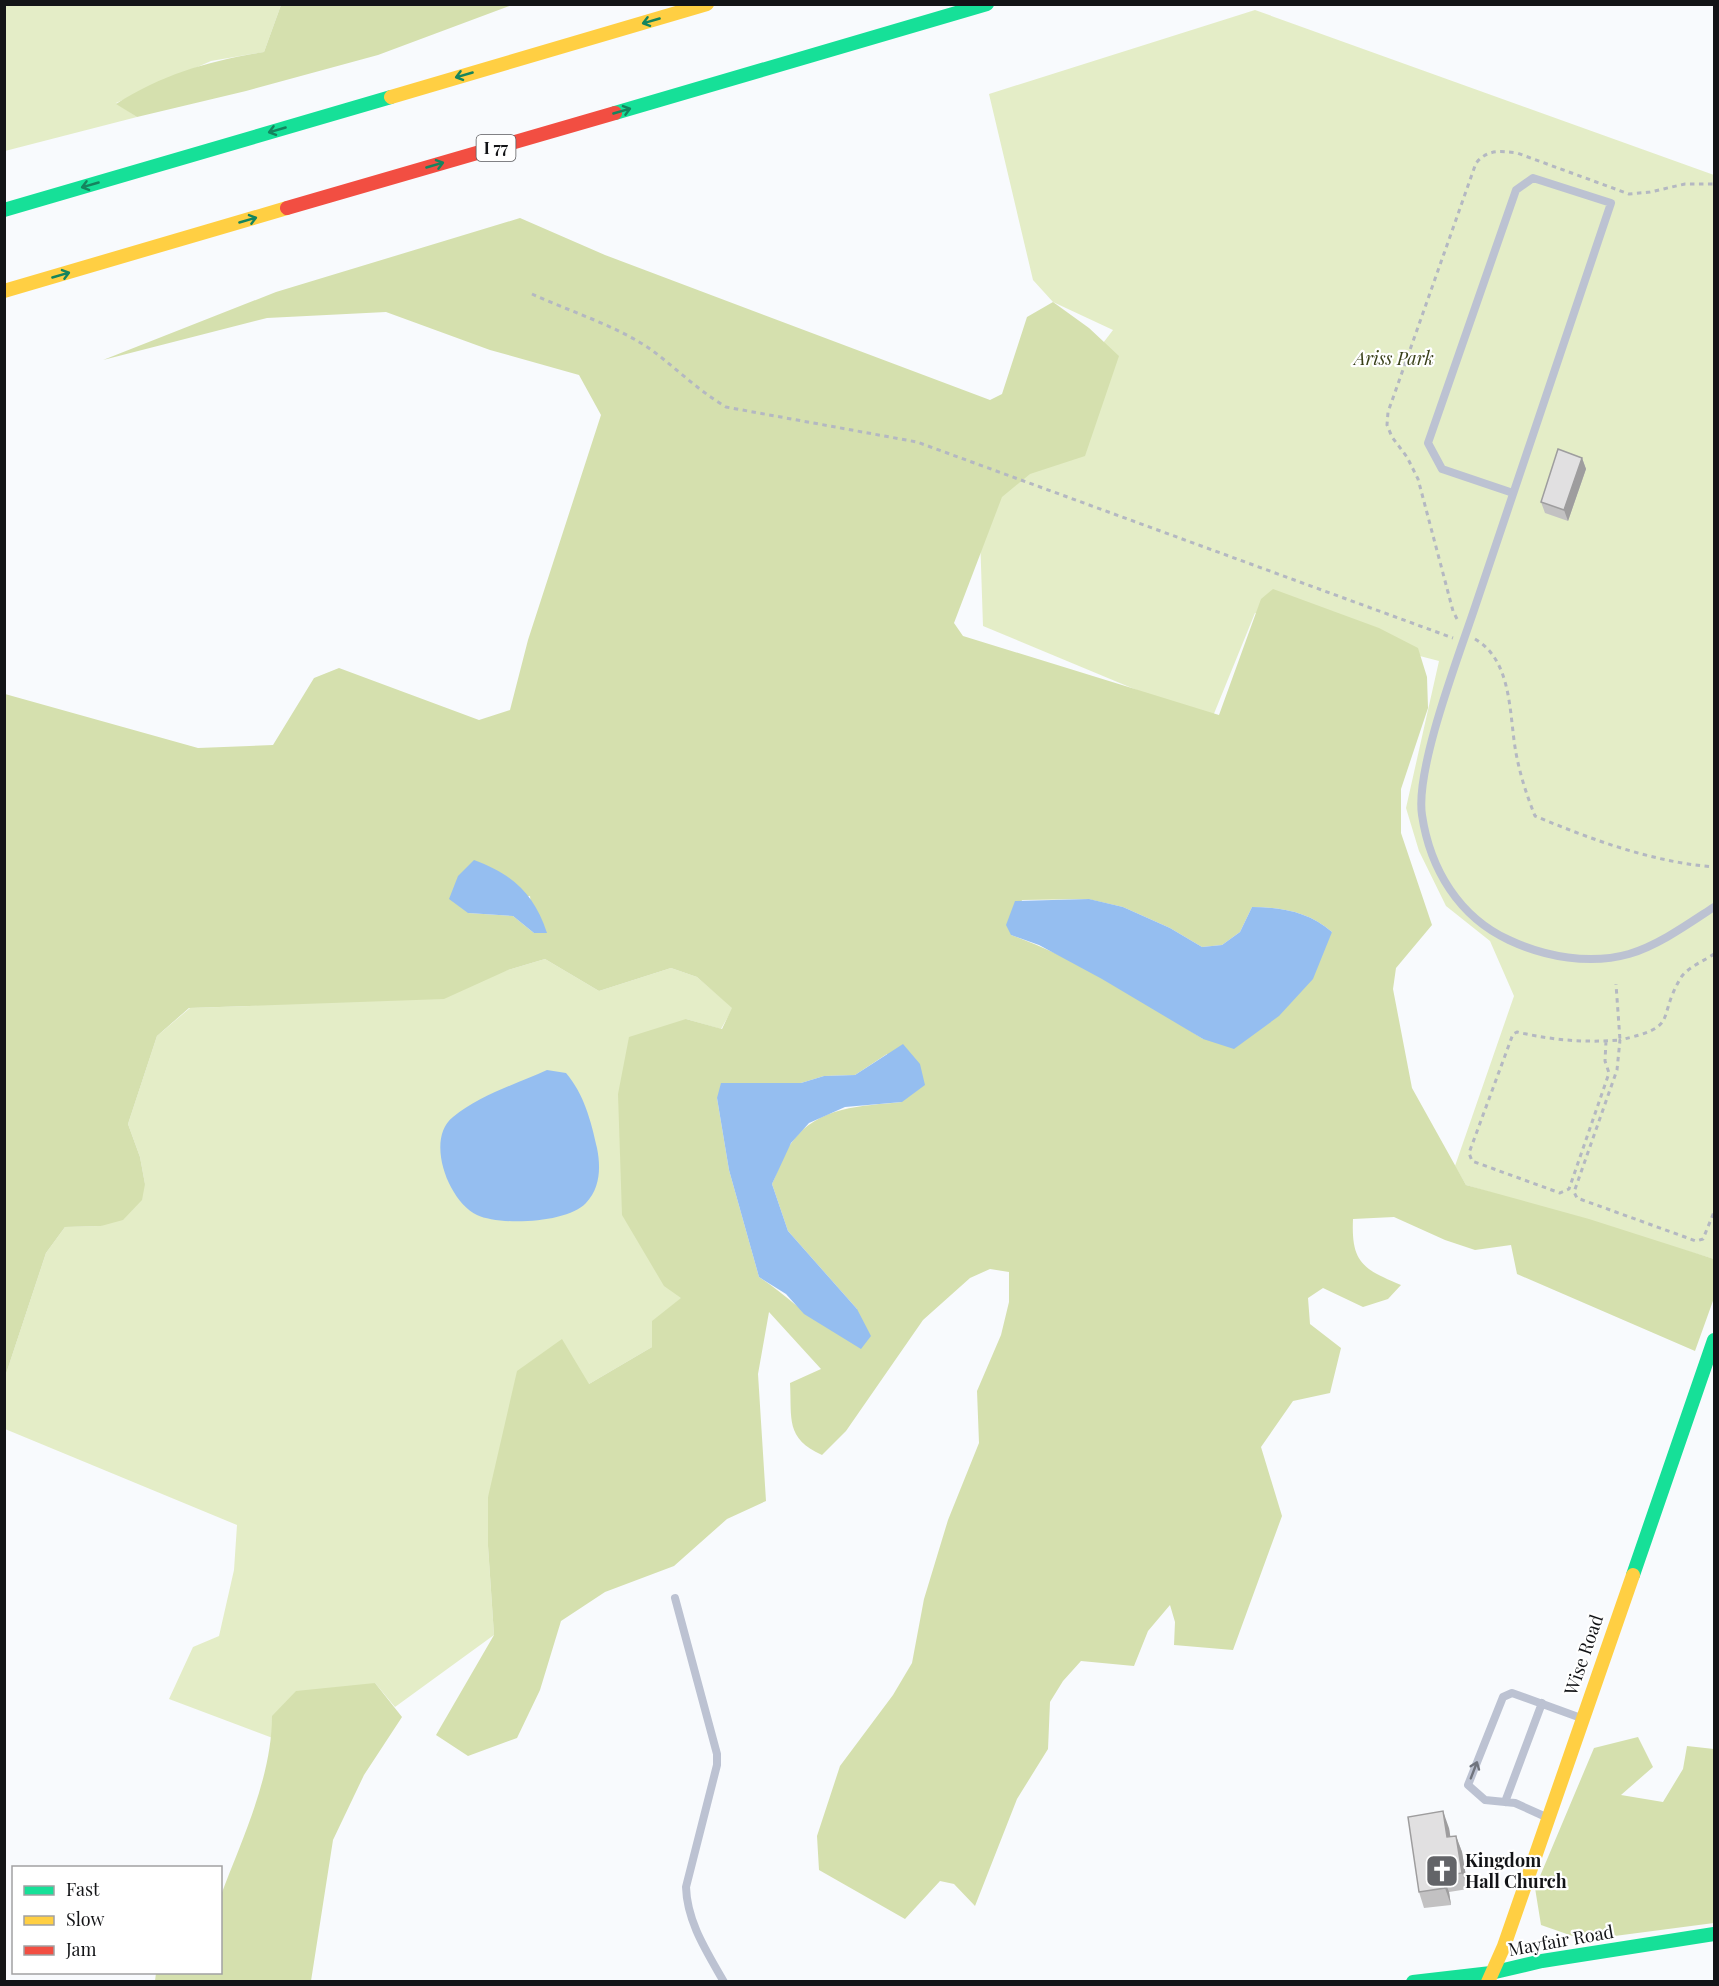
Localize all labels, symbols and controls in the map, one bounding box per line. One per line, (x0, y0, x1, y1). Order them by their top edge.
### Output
one-way arrow (642, 16, 661, 27)
one-way arrow (455, 70, 474, 81)
one-way arrow (612, 105, 631, 116)
one-way arrow (268, 125, 287, 136)
road number: I 77 (476, 135, 516, 161)
one-way arrow (425, 159, 444, 170)
one-way arrow (81, 180, 100, 191)
one-way arrow (238, 214, 257, 225)
one-way arrow (51, 269, 70, 280)
park label: Ariss Park (1352, 346, 1434, 370)
street label: Wise Road (1558, 1611, 1608, 1699)
one-way arrow (1469, 1761, 1480, 1780)
place label: Kingdom Hall Church (1465, 1848, 1567, 1893)
church icon: Kingdom Hall Church (1424, 1853, 1460, 1889)
legend (12, 1866, 222, 1974)
text: Fast (66, 1877, 100, 1901)
text: Slow (66, 1907, 104, 1931)
street label: Mayfair Road (1506, 1919, 1616, 1961)
text: Jam (65, 1937, 96, 1961)

